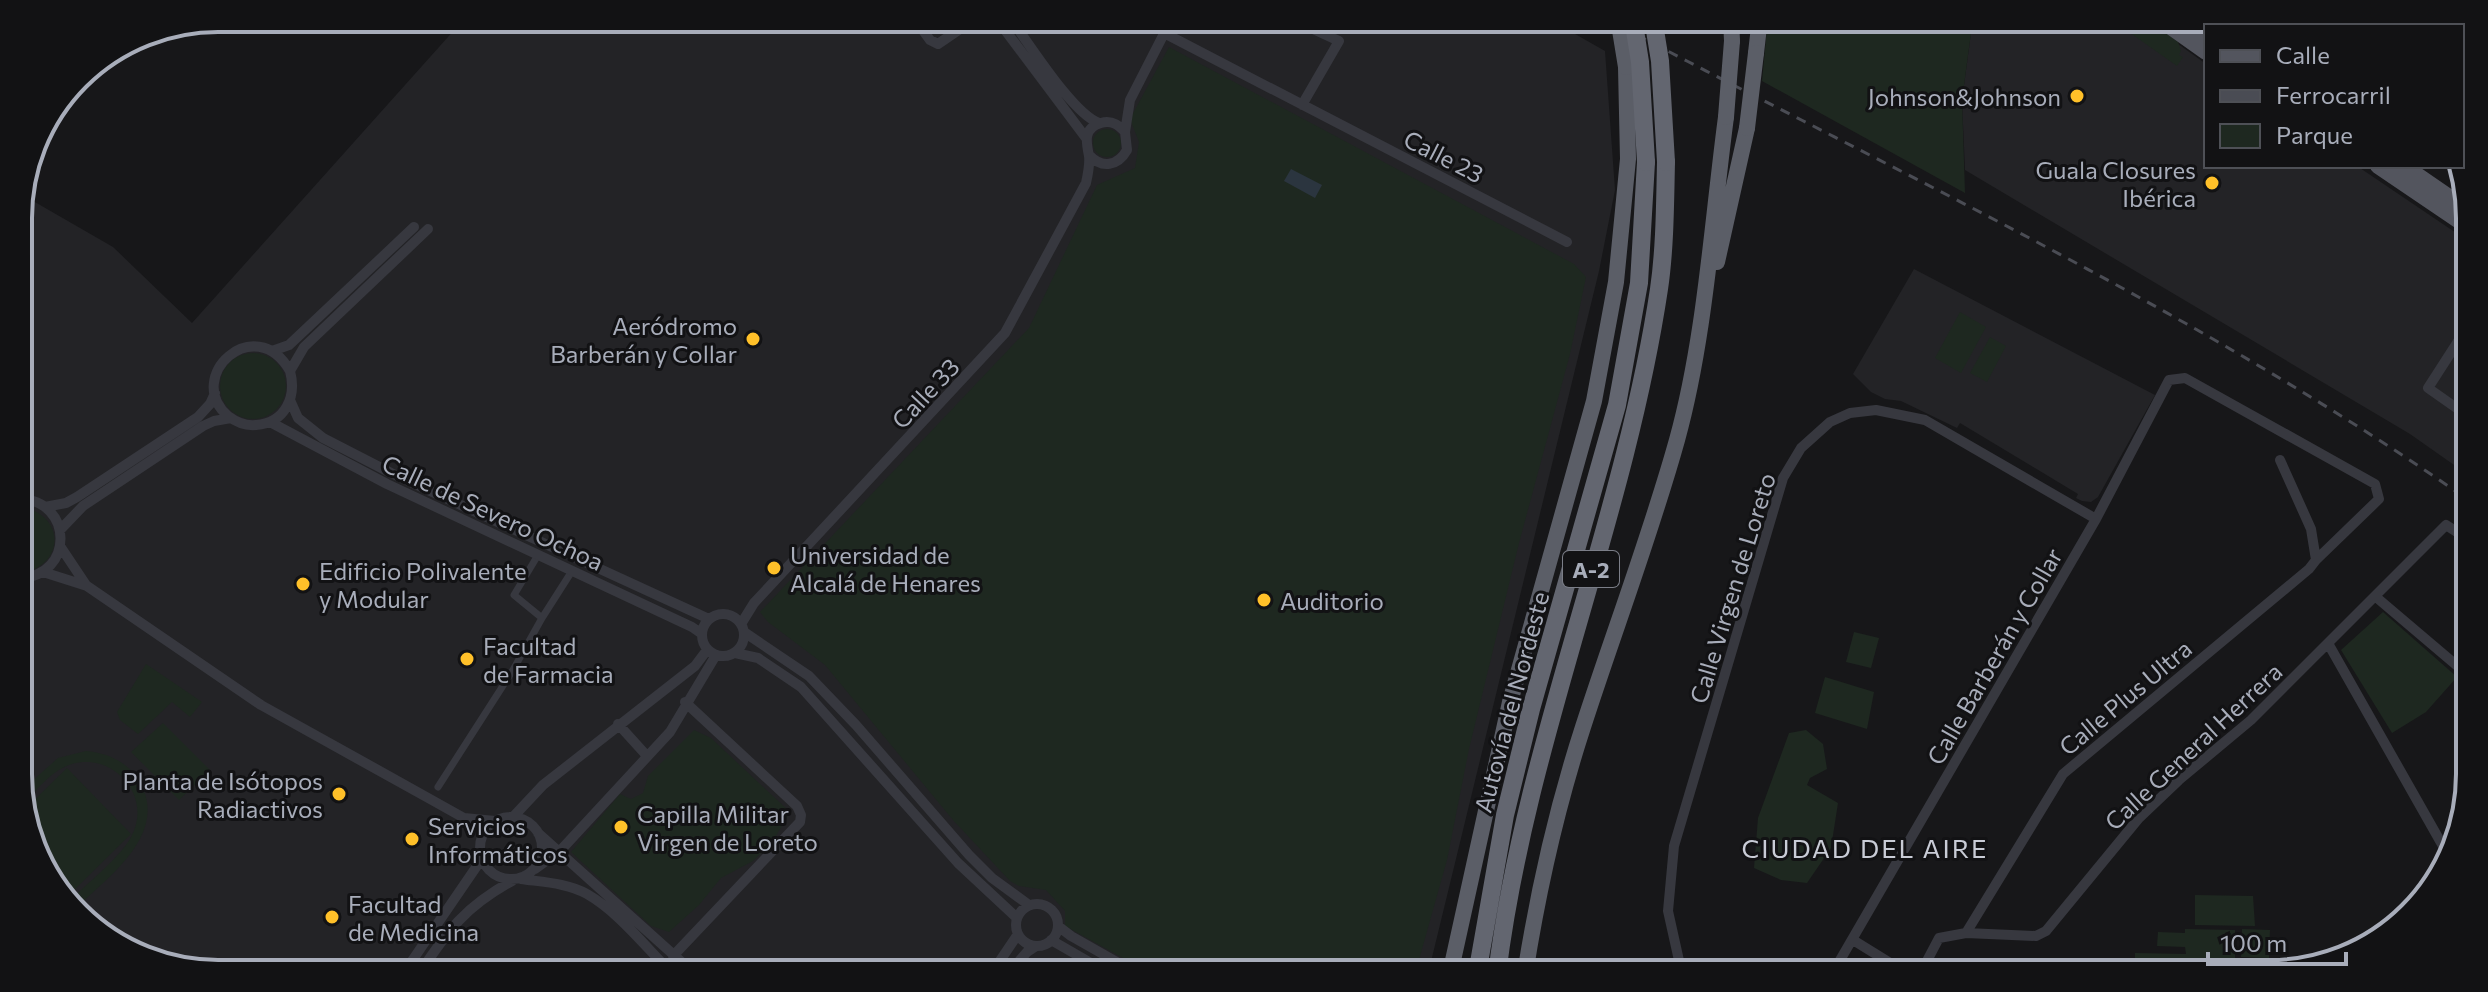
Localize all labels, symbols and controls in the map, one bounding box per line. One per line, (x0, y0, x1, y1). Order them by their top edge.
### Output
legend (2204, 24, 2464, 168)
text: Calle (2276, 40, 2330, 69)
text: Ferrocarril (2276, 80, 2391, 109)
place label: Johnson&Johnson (1868, 82, 2061, 111)
marker: Johnson&Johnson (2068, 87, 2086, 105)
text: Parque (2276, 120, 2353, 149)
street label: Calle 23 (1399, 124, 1489, 188)
place label: Guala Closures Ibérica (2035, 155, 2196, 212)
marker: Guala Closures Ibérica (2203, 174, 2221, 192)
place label: Aeródromo Barberán y Collar (550, 311, 737, 368)
marker: Aeródromo Barberán y Collar (744, 330, 762, 348)
street label: Calle 33 (885, 352, 965, 434)
street label: Calle de Severo Ochoa (378, 448, 608, 576)
street label: Calle Virgen de Loreto (1683, 469, 1781, 707)
place label: Universidad de Alcalá de Henares (790, 540, 981, 597)
street label: Calle Barberán y Collar (1920, 542, 2068, 769)
road number: A-2 (1563, 551, 1619, 587)
place label: Edificio Polivalente y Modular (319, 556, 527, 613)
marker: Universidad de Alcalá de Henares (765, 559, 783, 577)
marker: Edificio Polivalente y Modular (294, 575, 312, 593)
place label: Auditorio (1280, 586, 1384, 615)
street label: Autovía del Nordeste (1468, 588, 1554, 816)
marker: Auditorio (1255, 591, 1273, 609)
place label: Facultad de Farmacia (483, 631, 614, 688)
street label: Calle Plus Ultra (2053, 633, 2197, 761)
marker: Facultad de Farmacia (458, 650, 476, 668)
street label: Calle General Herrera (2098, 656, 2288, 836)
place label: Planta de Isótopos Radiactivos (122, 766, 323, 823)
marker: Planta de Isótopos Radiactivos (330, 785, 348, 803)
place label: Capilla Militar Virgen de Loreto (637, 799, 818, 856)
place label: Servicios Informáticos (428, 811, 568, 868)
marker: Capilla Militar Virgen de Loreto (612, 818, 630, 836)
marker: Servicios Informáticos (403, 830, 421, 848)
district label: CIUDAD DEL AIRE (1741, 832, 1989, 863)
place label: Facultad de Medicina (348, 889, 479, 946)
marker: Facultad de Medicina (323, 908, 341, 926)
scale bar (2208, 916, 2346, 966)
text: 100 m (2220, 928, 2287, 957)

